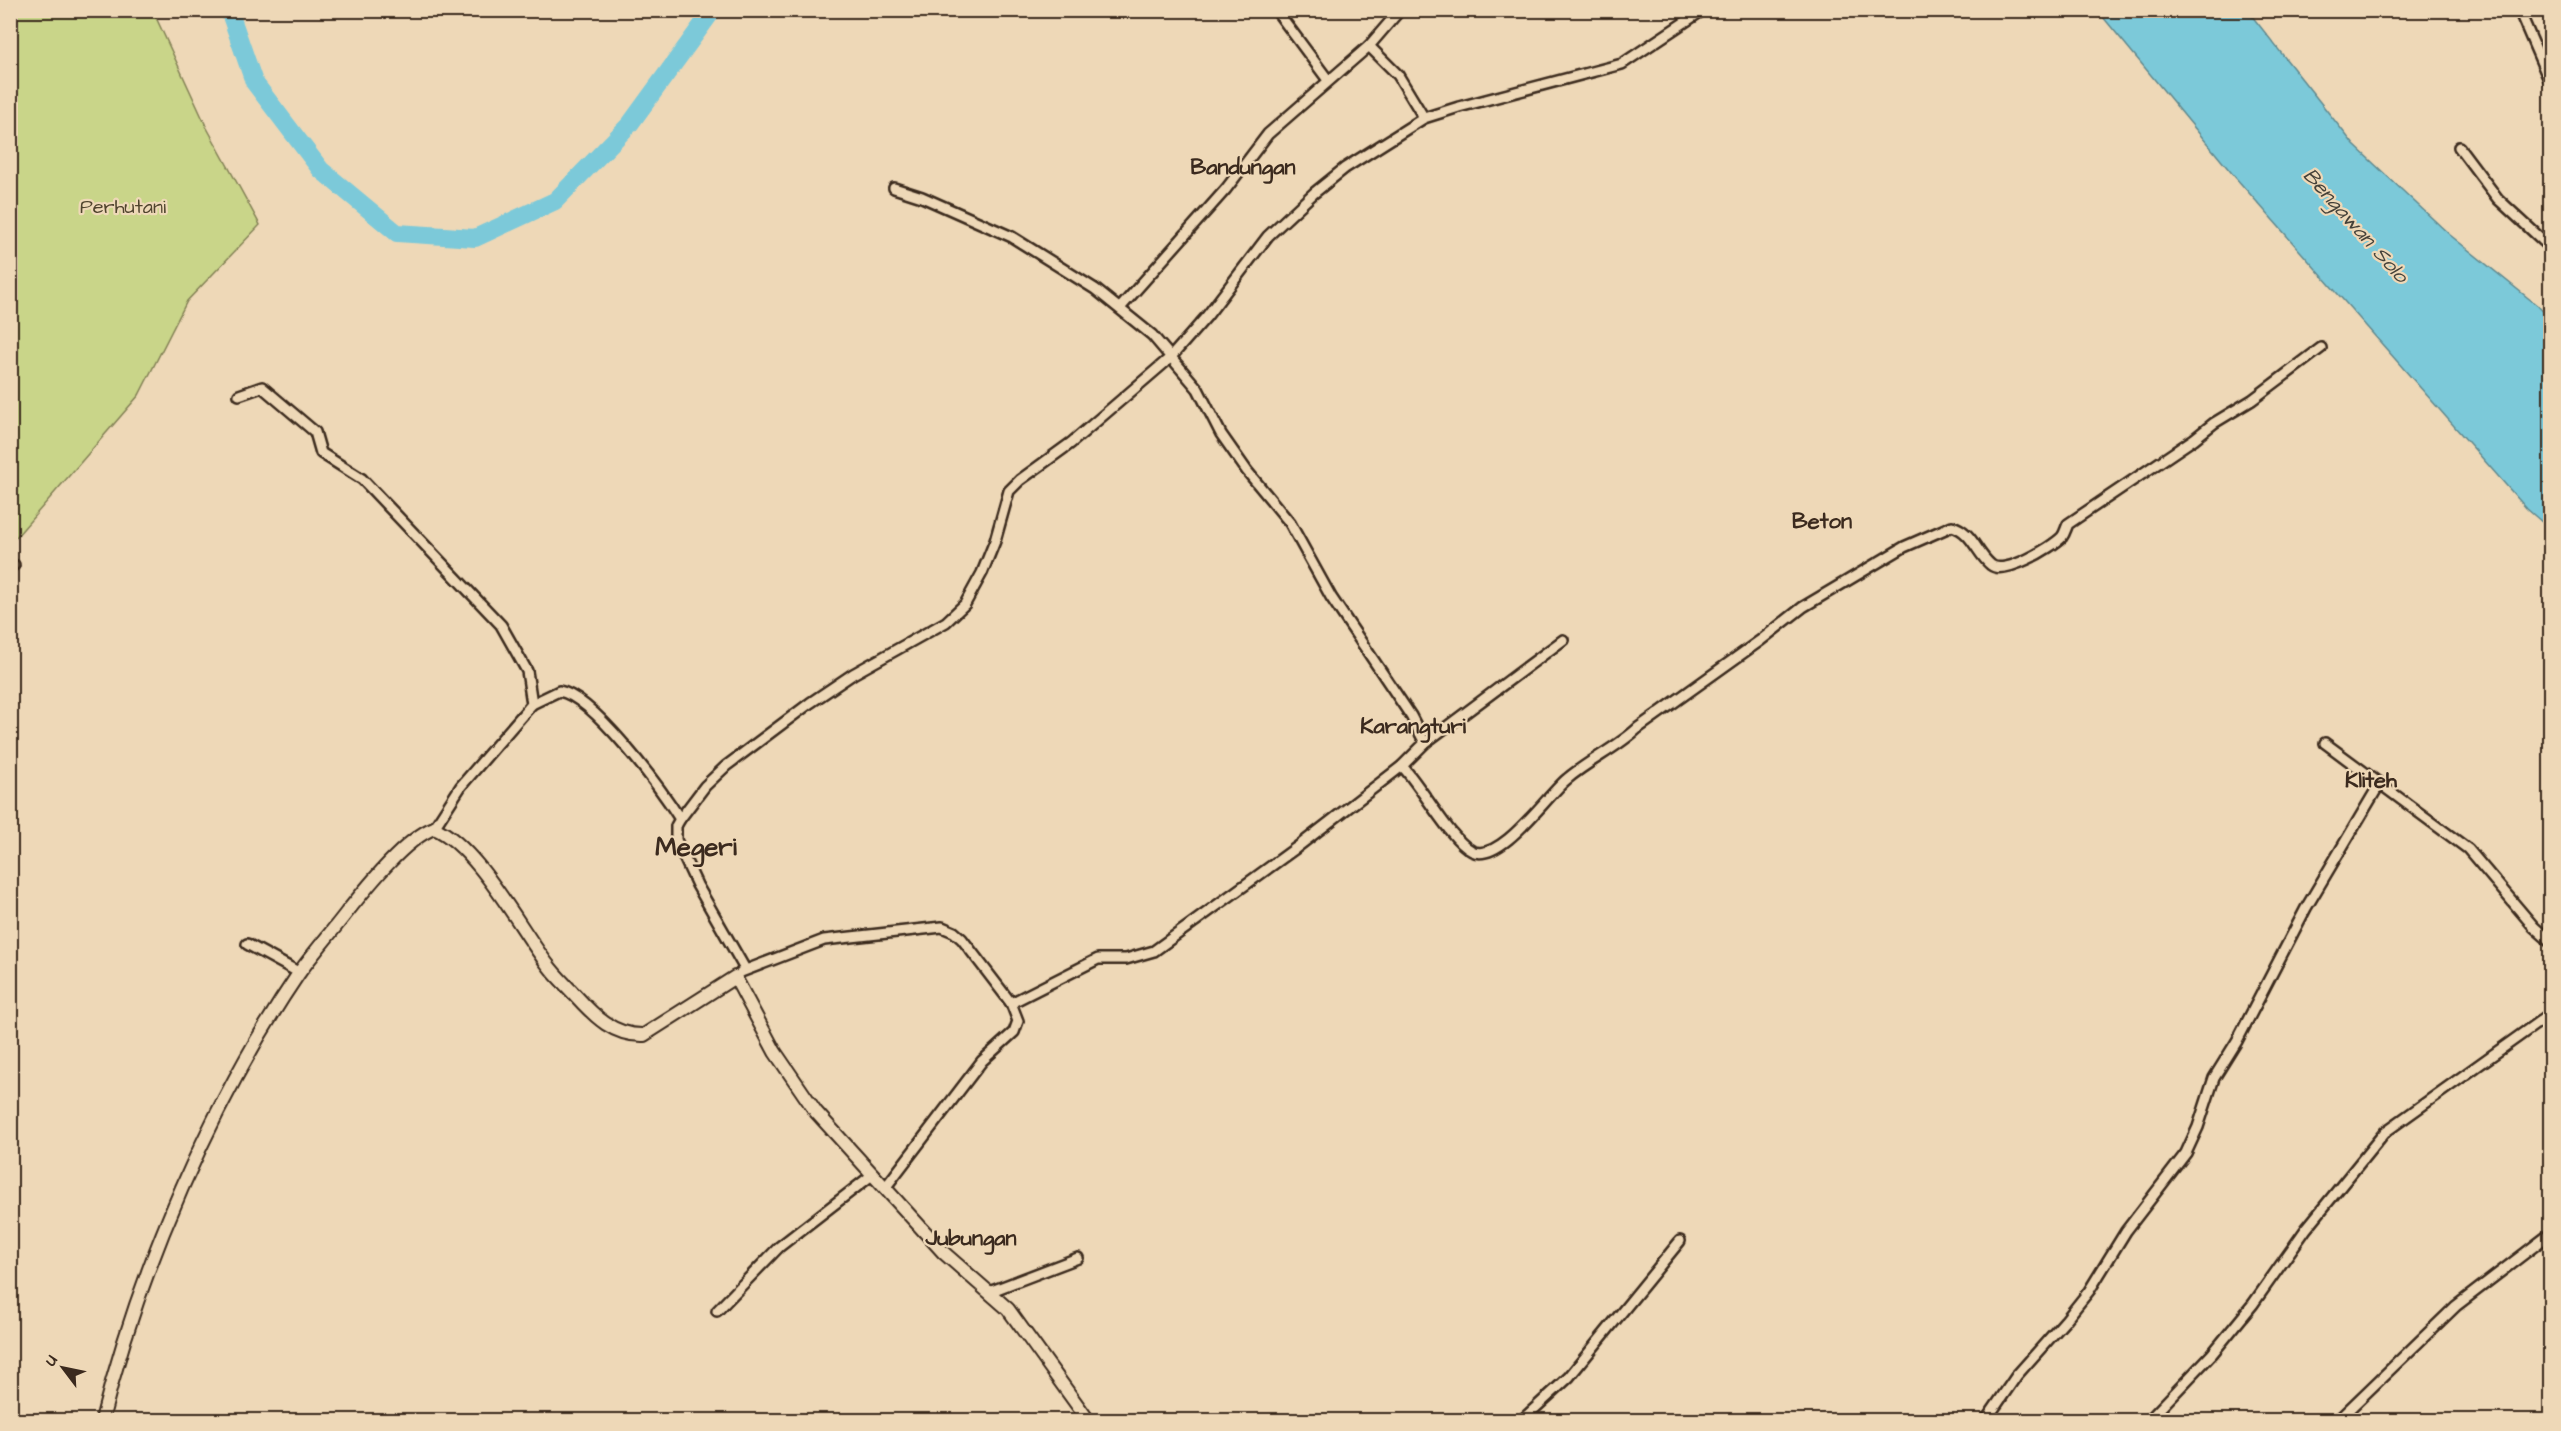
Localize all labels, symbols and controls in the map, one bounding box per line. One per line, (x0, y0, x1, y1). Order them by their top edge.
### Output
district label: Bandungan (1191, 152, 1295, 184)
water label: Bengawan Solo (2295, 162, 2416, 291)
park label: Perhutani (80, 193, 166, 221)
district label: Beton (1792, 506, 1852, 537)
district label: Karangturi (1360, 711, 1467, 743)
district label: Kliteh (2345, 765, 2398, 796)
district label: Megeri (655, 829, 737, 868)
district label: Jubungan (925, 1223, 1016, 1255)
north arrow (33, 1338, 93, 1398)
text: U (39, 1351, 63, 1370)

